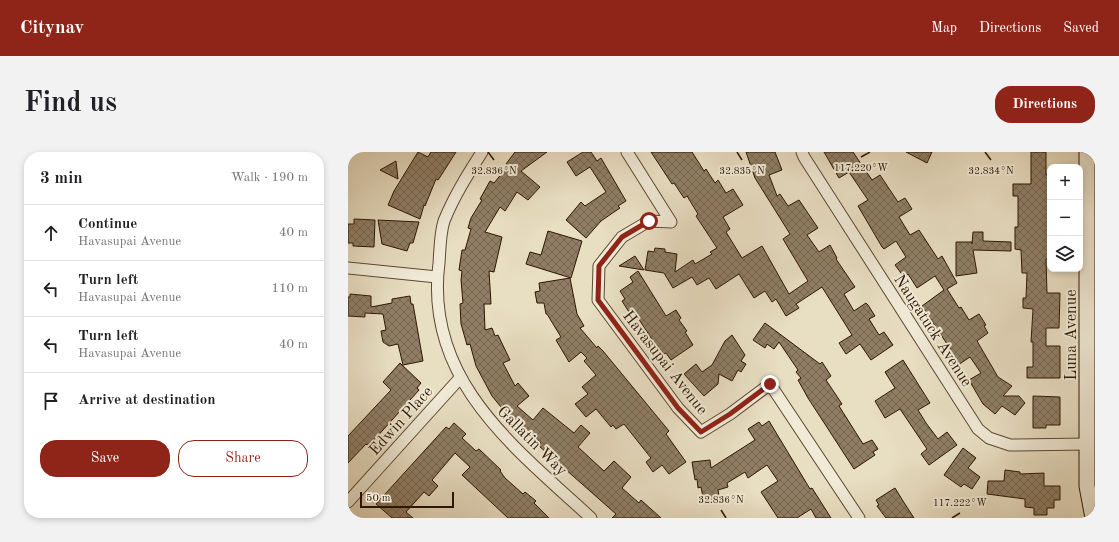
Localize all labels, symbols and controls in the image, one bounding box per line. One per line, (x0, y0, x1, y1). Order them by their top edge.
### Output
text: Citynav (20, 19, 84, 38)
text: Map (931, 21, 957, 35)
text: Directions (979, 21, 1041, 35)
text: Saved (1063, 21, 1099, 35)
button: Directions (995, 86, 1095, 123)
text: Find us (24, 90, 117, 118)
text: 117.220°W (834, 163, 888, 173)
map controls (1047, 164, 1083, 272)
button: + (1047, 164, 1083, 200)
text: 32.836°N (471, 166, 517, 176)
text: 32.835°N (719, 166, 765, 176)
text: 32.834°N (968, 166, 1014, 176)
text: 3 min (40, 170, 83, 187)
text: Walk · 190 m (231, 171, 308, 184)
button: − (1047, 200, 1083, 236)
route start (640, 212, 658, 230)
text: Continue (78, 217, 137, 232)
icon: ahead (40, 222, 62, 244)
text: 40 m (279, 226, 308, 239)
text: Havasupai Avenue (78, 235, 181, 248)
button: layers (1047, 236, 1083, 272)
street label: Naugatuck Avenue (890, 272, 974, 390)
text: Turn left (78, 273, 138, 288)
icon: left (40, 278, 62, 300)
text: 110 m (271, 282, 308, 295)
street label: Luna Avenue (1064, 289, 1080, 381)
text: Havasupai Avenue (78, 291, 181, 304)
street label: Havasupai Avenue (619, 308, 710, 418)
text: Turn left (78, 329, 138, 344)
icon: left (40, 334, 62, 356)
text: 40 m (279, 338, 308, 351)
text: Havasupai Avenue (78, 347, 181, 360)
route end (761, 375, 779, 393)
street label: Edwin Place (367, 384, 436, 459)
icon: arrive (40, 390, 62, 412)
text: Arrive at destination (78, 393, 216, 408)
street label: Gallatin Way (494, 404, 570, 480)
button: Save (40, 440, 170, 477)
button: Share (178, 440, 308, 477)
scale bar (360, 490, 454, 509)
text: 50 m (366, 493, 391, 504)
text: 32.836°N (698, 495, 744, 505)
text: 117.222°W (933, 498, 987, 508)

